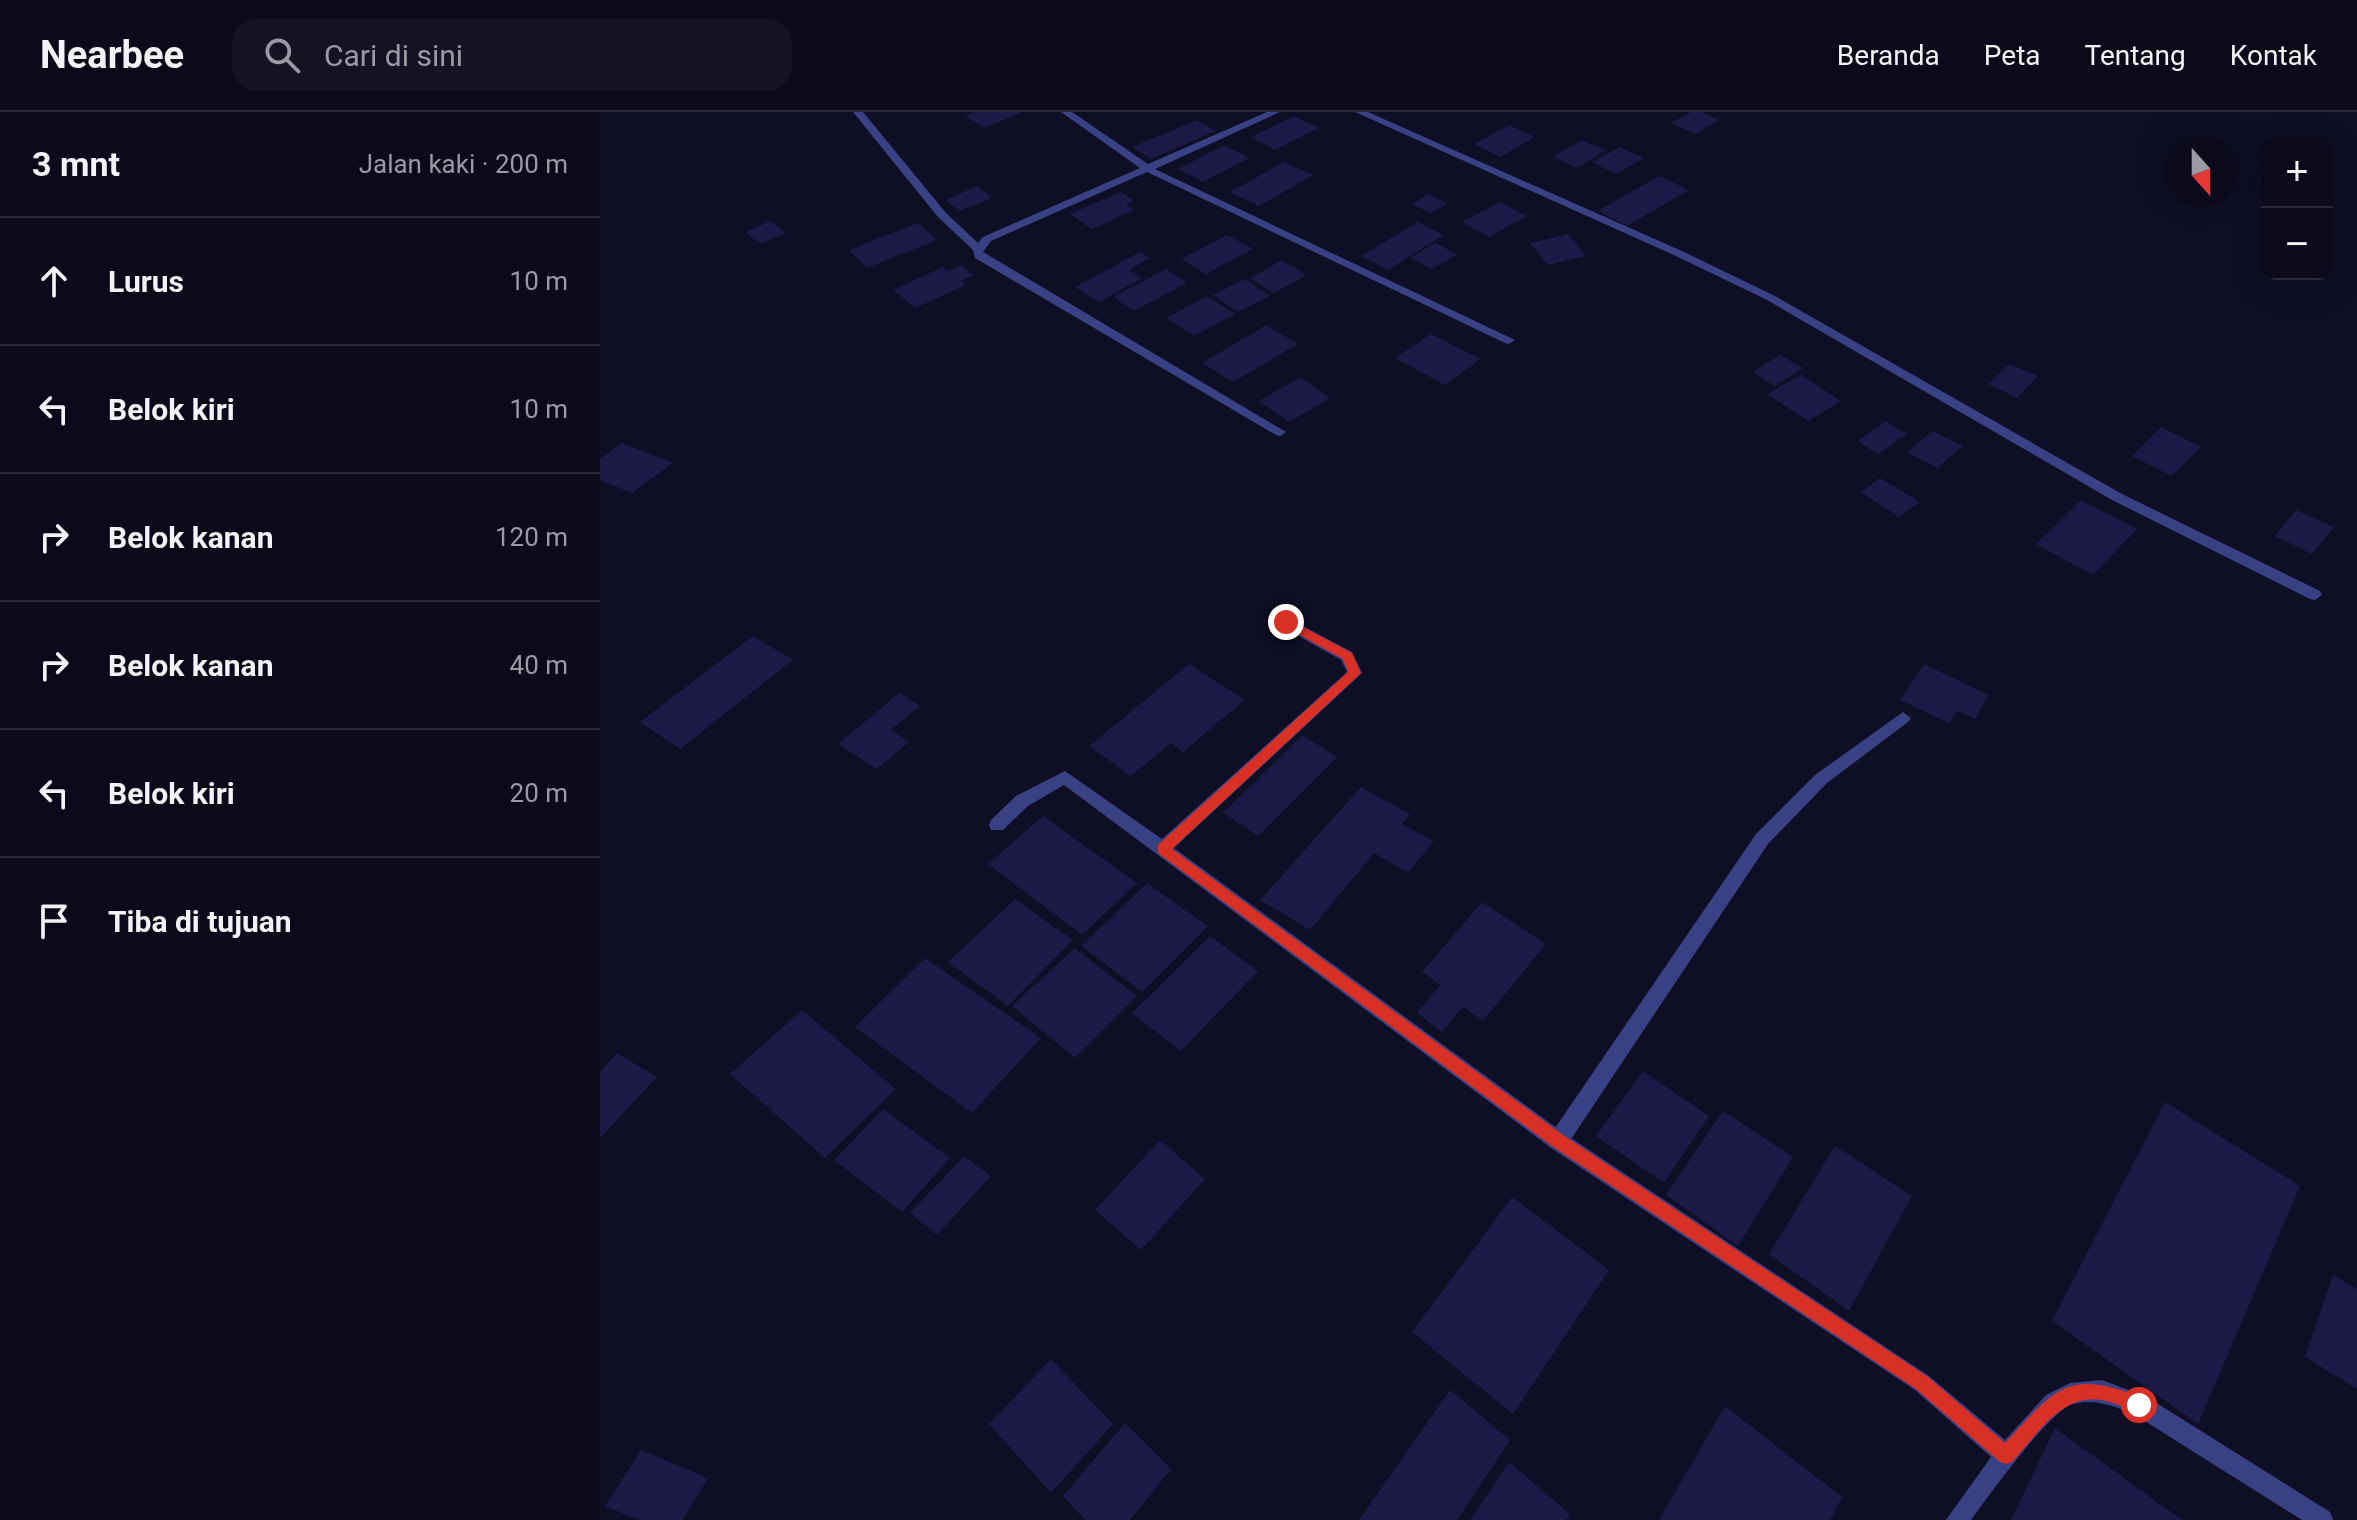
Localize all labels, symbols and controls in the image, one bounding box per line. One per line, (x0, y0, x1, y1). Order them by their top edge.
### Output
search box (232, 19, 792, 91)
text: Nearbee (40, 33, 184, 77)
icon: search (260, 33, 304, 77)
text: Cari di sini (324, 38, 463, 73)
text: Beranda (1837, 39, 1940, 72)
text: Peta (1984, 39, 2041, 72)
text: Tentang (2085, 39, 2186, 72)
text: Kontak (2230, 39, 2317, 72)
north arrow (2165, 136, 2237, 208)
map controls (2261, 136, 2333, 280)
button: + (2261, 136, 2333, 208)
text: 3 mnt (32, 144, 120, 184)
text: Jalan kaki · 200 m (359, 149, 568, 179)
button: − (2261, 208, 2333, 280)
icon: ahead (32, 259, 76, 303)
text: Lurus (108, 264, 184, 299)
text: 10 m (510, 266, 568, 296)
icon: left (32, 387, 76, 431)
text: Belok kiri (108, 392, 235, 427)
text: 10 m (510, 394, 568, 424)
icon: right (32, 515, 76, 559)
text: Belok kanan (108, 520, 273, 555)
text: 120 m (495, 522, 568, 552)
route end (1268, 604, 1304, 640)
icon: right (32, 643, 76, 687)
text: Belok kanan (108, 648, 273, 683)
text: 40 m (510, 650, 568, 680)
icon: left (32, 771, 76, 815)
text: Belok kiri (108, 776, 235, 811)
text: 20 m (510, 778, 568, 808)
icon: arrive (32, 899, 76, 943)
text: Tiba di tujuan (108, 904, 292, 939)
route start (2121, 1387, 2157, 1423)

